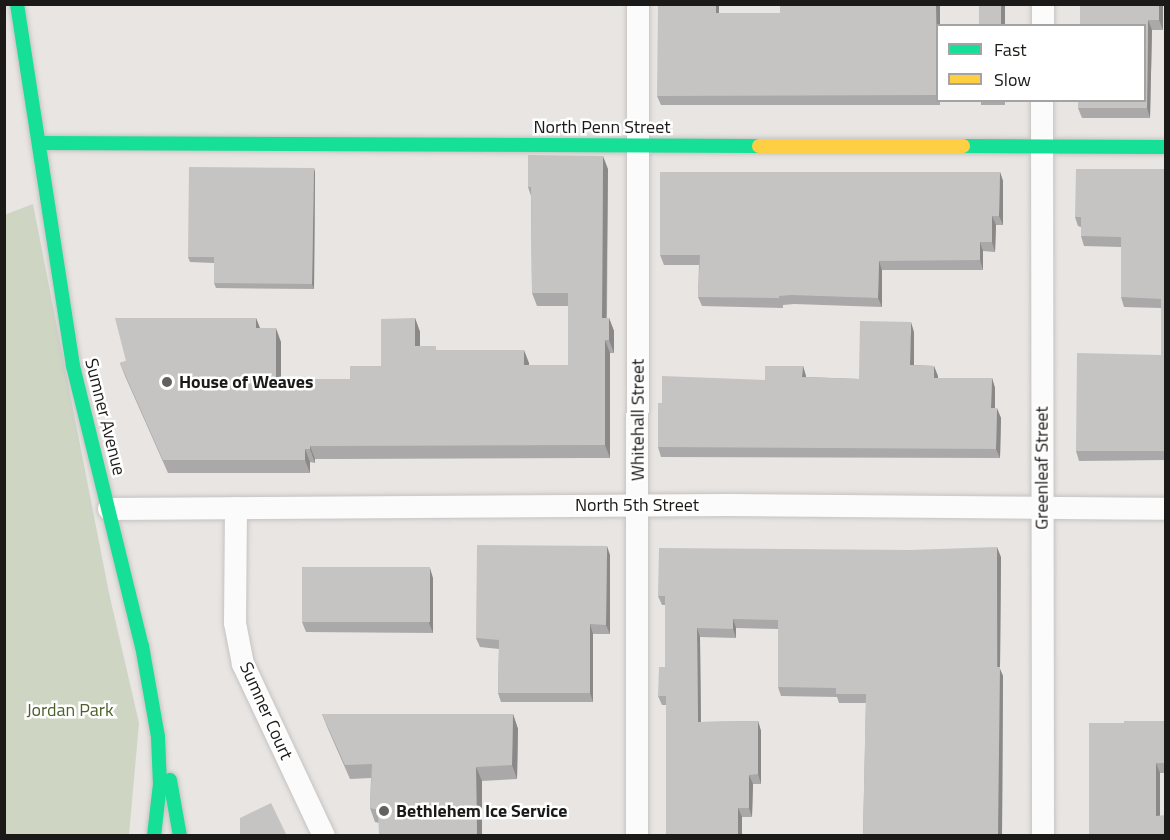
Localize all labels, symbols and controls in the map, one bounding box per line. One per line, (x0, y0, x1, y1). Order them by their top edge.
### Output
legend (936, 24, 1146, 102)
text: Fast (994, 36, 1027, 63)
text: Slow (994, 66, 1031, 93)
street label: North Penn Street (533, 116, 671, 138)
street label: Sumner Avenue (80, 356, 130, 478)
street label: Whitehall Street (627, 359, 649, 481)
place label: House of Weaves (179, 371, 313, 393)
marker: House of Weaves (160, 375, 174, 389)
street label: Greenleaf Street (1031, 406, 1053, 530)
street label: North 5th Street (575, 494, 699, 516)
street label: Sumner Court (235, 659, 297, 763)
park label: Jordan Park (26, 699, 114, 721)
place label: Bethlehem Ice Service (396, 800, 567, 822)
marker: Bethlehem Ice Service (377, 804, 391, 818)

